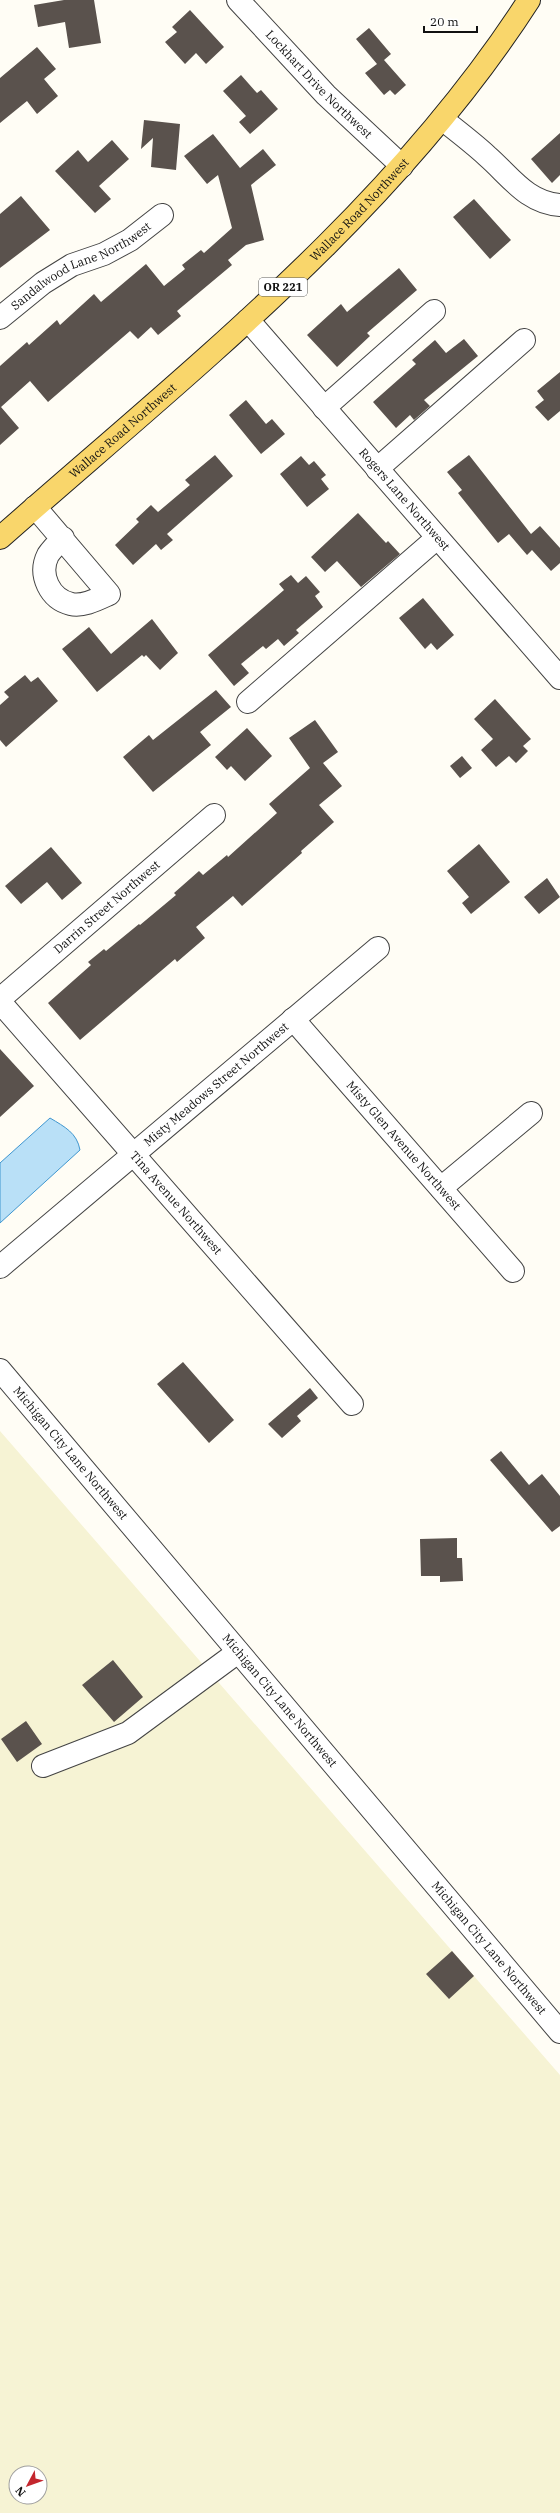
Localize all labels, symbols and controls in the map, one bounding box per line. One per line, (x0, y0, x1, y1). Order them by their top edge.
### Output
scale bar (424, 8, 477, 34)
text: 20 m (430, 14, 459, 29)
street label: Lockhart Drive Northwest (263, 27, 376, 141)
street label: Wallace Road Northwest (306, 155, 412, 264)
street label: Sandalwood Lane Northwest (8, 218, 154, 313)
road number: OR 221 (259, 278, 307, 296)
street label: Wallace Road Northwest (66, 380, 179, 481)
street label: Rogers Lane Northwest (356, 445, 453, 553)
street label: Darrin Street Northwest (50, 857, 163, 957)
street label: Misty Meadows Street Northwest (141, 1019, 291, 1149)
street label: Misty Glen Avenue Northwest (343, 1078, 464, 1213)
street label: Tina Avenue Northwest (127, 1148, 226, 1257)
street label: Michigan City Lane Northwest (10, 1383, 131, 1523)
street label: Michigan City Lane Northwest (219, 1631, 341, 1770)
street label: Michigan City Lane Northwest (429, 1878, 550, 2017)
north arrow (8, 2465, 48, 2505)
text: N (12, 2483, 29, 2499)

